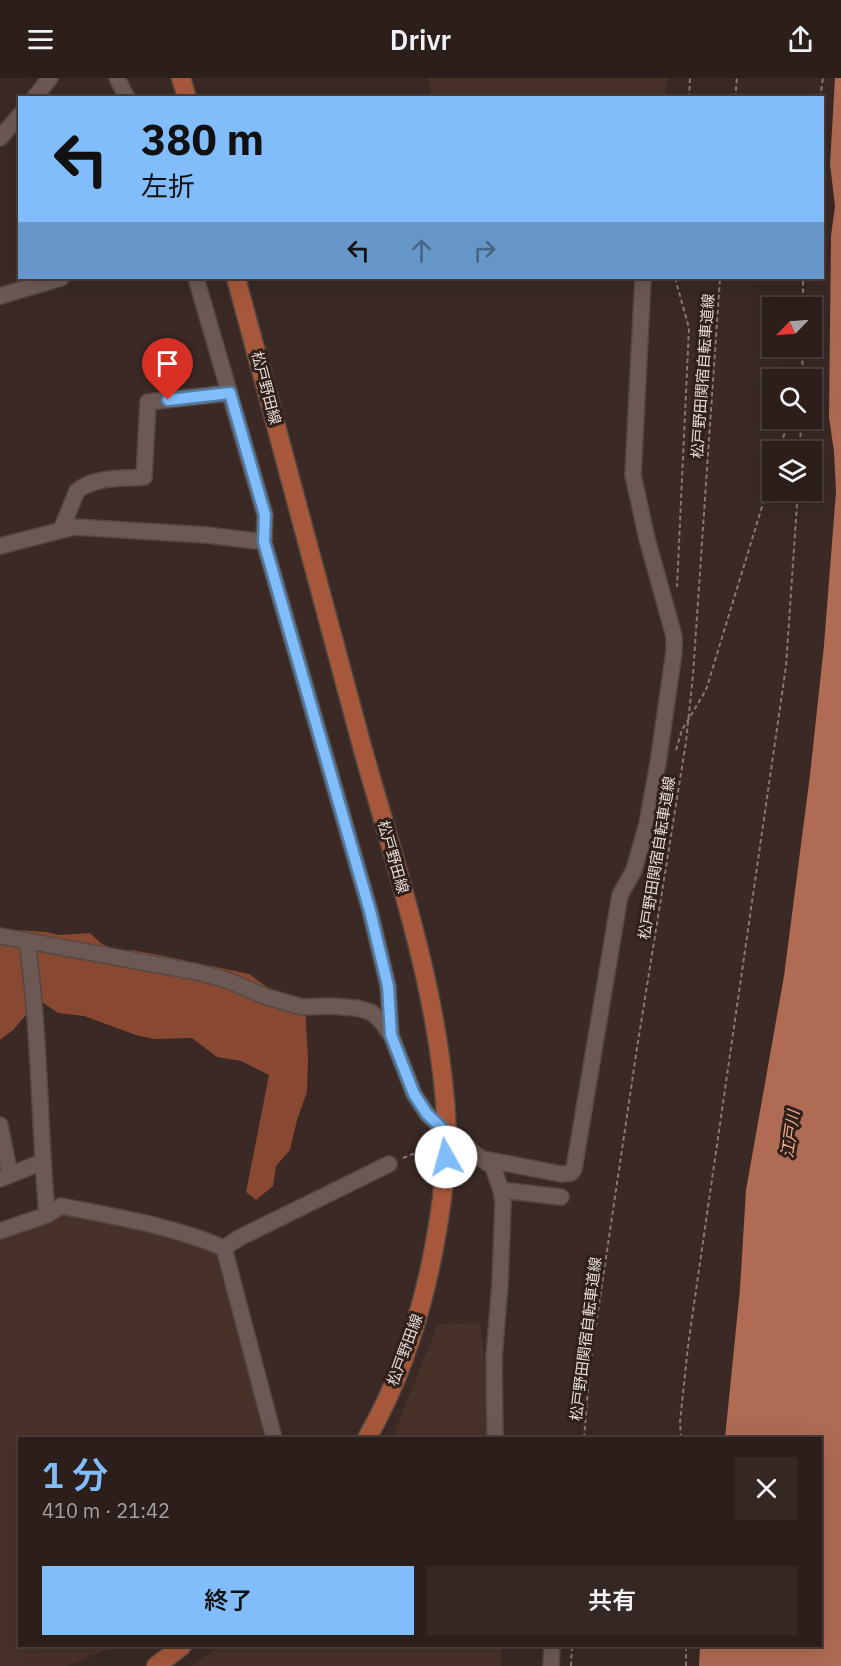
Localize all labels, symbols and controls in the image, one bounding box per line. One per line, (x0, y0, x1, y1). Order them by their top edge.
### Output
text: Drivr (390, 22, 451, 57)
icon: menu (24, 23, 57, 56)
icon: share (784, 23, 817, 56)
text: 380 m (141, 112, 264, 167)
icon: left (42, 120, 120, 198)
text: 左折 (141, 168, 195, 203)
icon: left (342, 234, 375, 267)
icon: ahead (405, 234, 438, 267)
icon: right (468, 234, 501, 267)
street label: 松戸野田関宿自転車道線 (687, 293, 718, 459)
north arrow (762, 297, 822, 357)
map controls (762, 297, 822, 501)
pin (142, 338, 193, 400)
icon: arrive (151, 347, 184, 380)
street label: 松戸野田線 (248, 349, 285, 427)
button: search (762, 369, 822, 429)
button: layers (762, 441, 822, 501)
street label: 松戸野田関宿自転車道線 (634, 775, 679, 941)
street label: 松戸野田線 (374, 818, 413, 896)
water label: 江戸川 (777, 1107, 804, 1159)
position arrow (414, 1125, 478, 1189)
street label: 松戸野田関宿自転車道線 (566, 1256, 605, 1422)
street label: 松戸野田線 (383, 1311, 426, 1388)
text: 1 分 (42, 1451, 108, 1498)
button: close (735, 1457, 798, 1520)
text: 410 m · 21:42 (42, 1497, 170, 1524)
button: 終了 (42, 1566, 414, 1635)
button: 共有 (426, 1566, 798, 1635)

